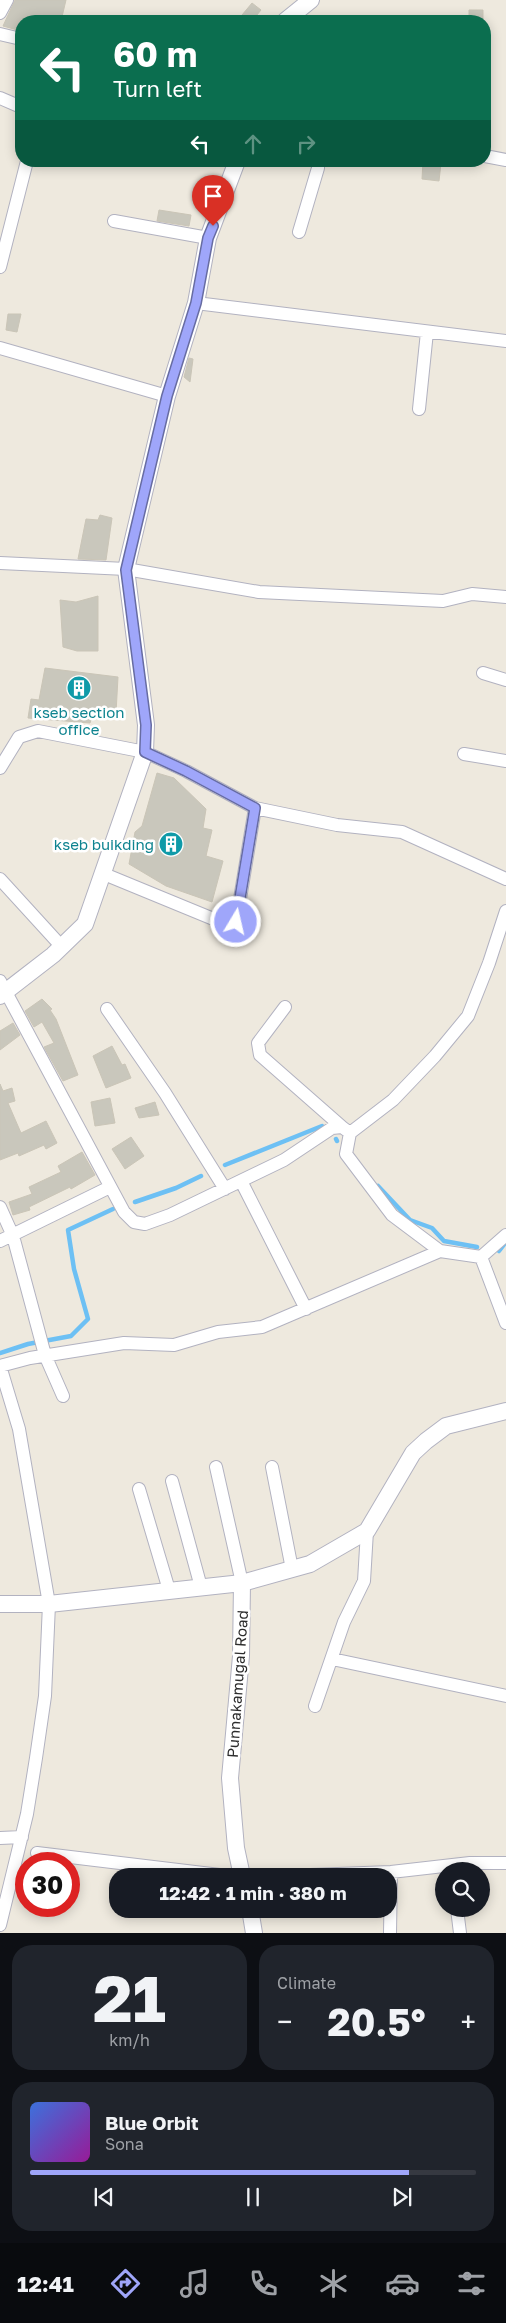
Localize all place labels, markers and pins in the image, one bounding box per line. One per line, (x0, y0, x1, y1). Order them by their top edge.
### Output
pin (192, 175, 234, 226)
building icon: kseb section office (66, 675, 92, 701)
place label: kseb section office (33, 703, 125, 738)
building icon: kseb buikding (158, 831, 184, 857)
place label: kseb buikding (54, 835, 154, 853)

